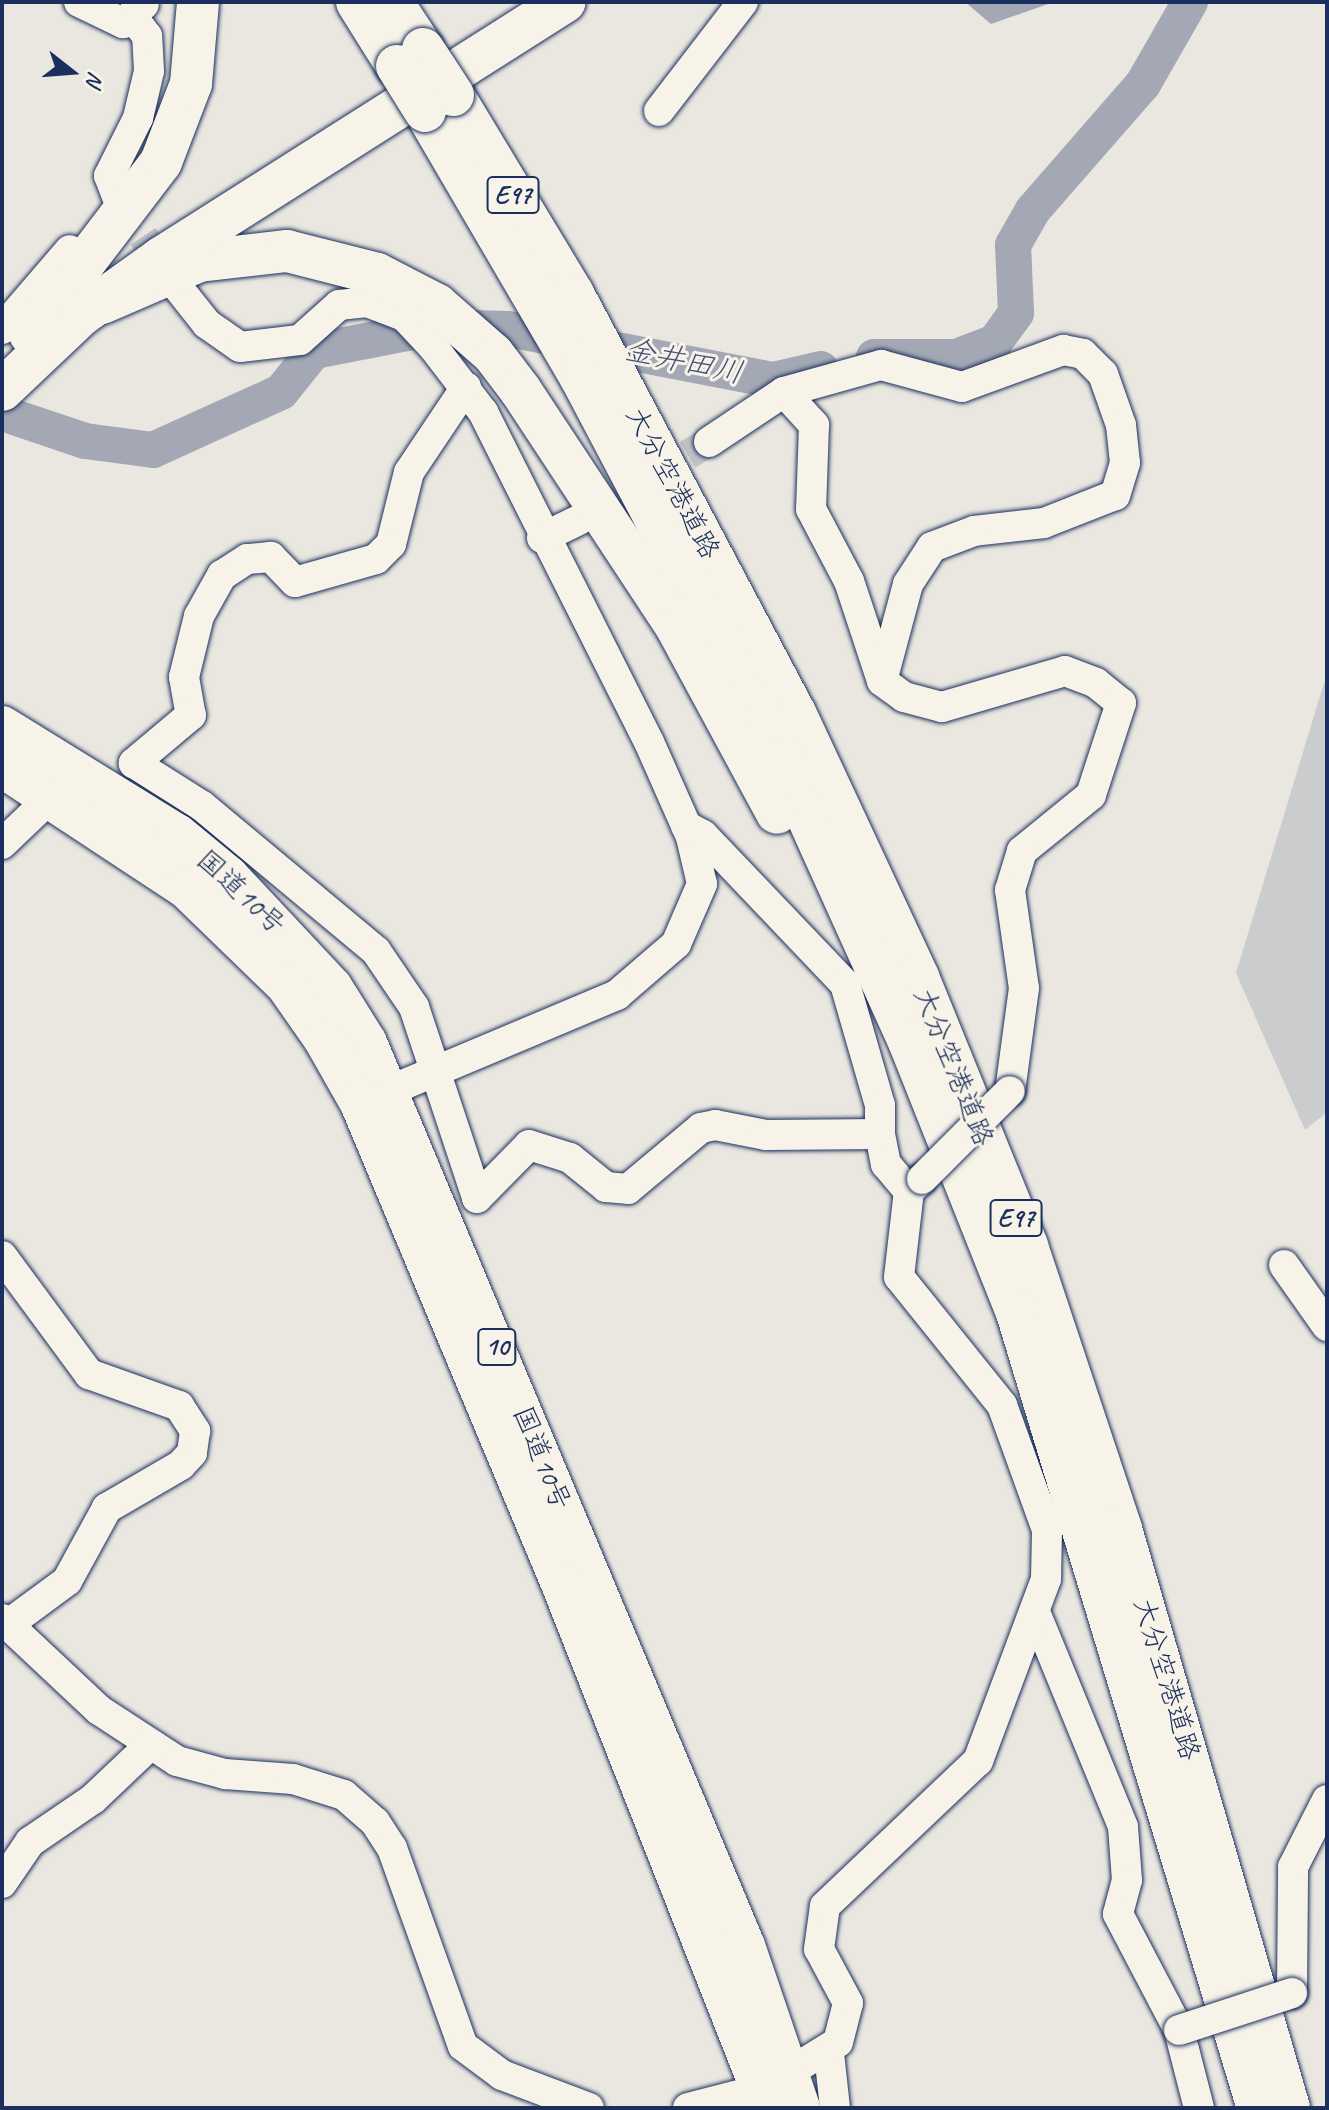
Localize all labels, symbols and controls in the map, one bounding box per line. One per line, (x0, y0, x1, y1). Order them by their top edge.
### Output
north arrow (32, 32, 112, 112)
text: N (80, 68, 110, 90)
road number: E97 (485, 173, 541, 217)
water label: 金井田川 (622, 331, 746, 391)
street label: 大分空港道路 (619, 401, 727, 565)
street label: 国道10号 (190, 842, 292, 942)
street label: 大分空港道路 (907, 983, 1001, 1151)
road number: E97 (988, 1196, 1044, 1240)
road number: 10 (477, 1325, 517, 1369)
street label: 国道10号 (506, 1401, 578, 1515)
street label: 大分空港道路 (1126, 1594, 1208, 1764)

